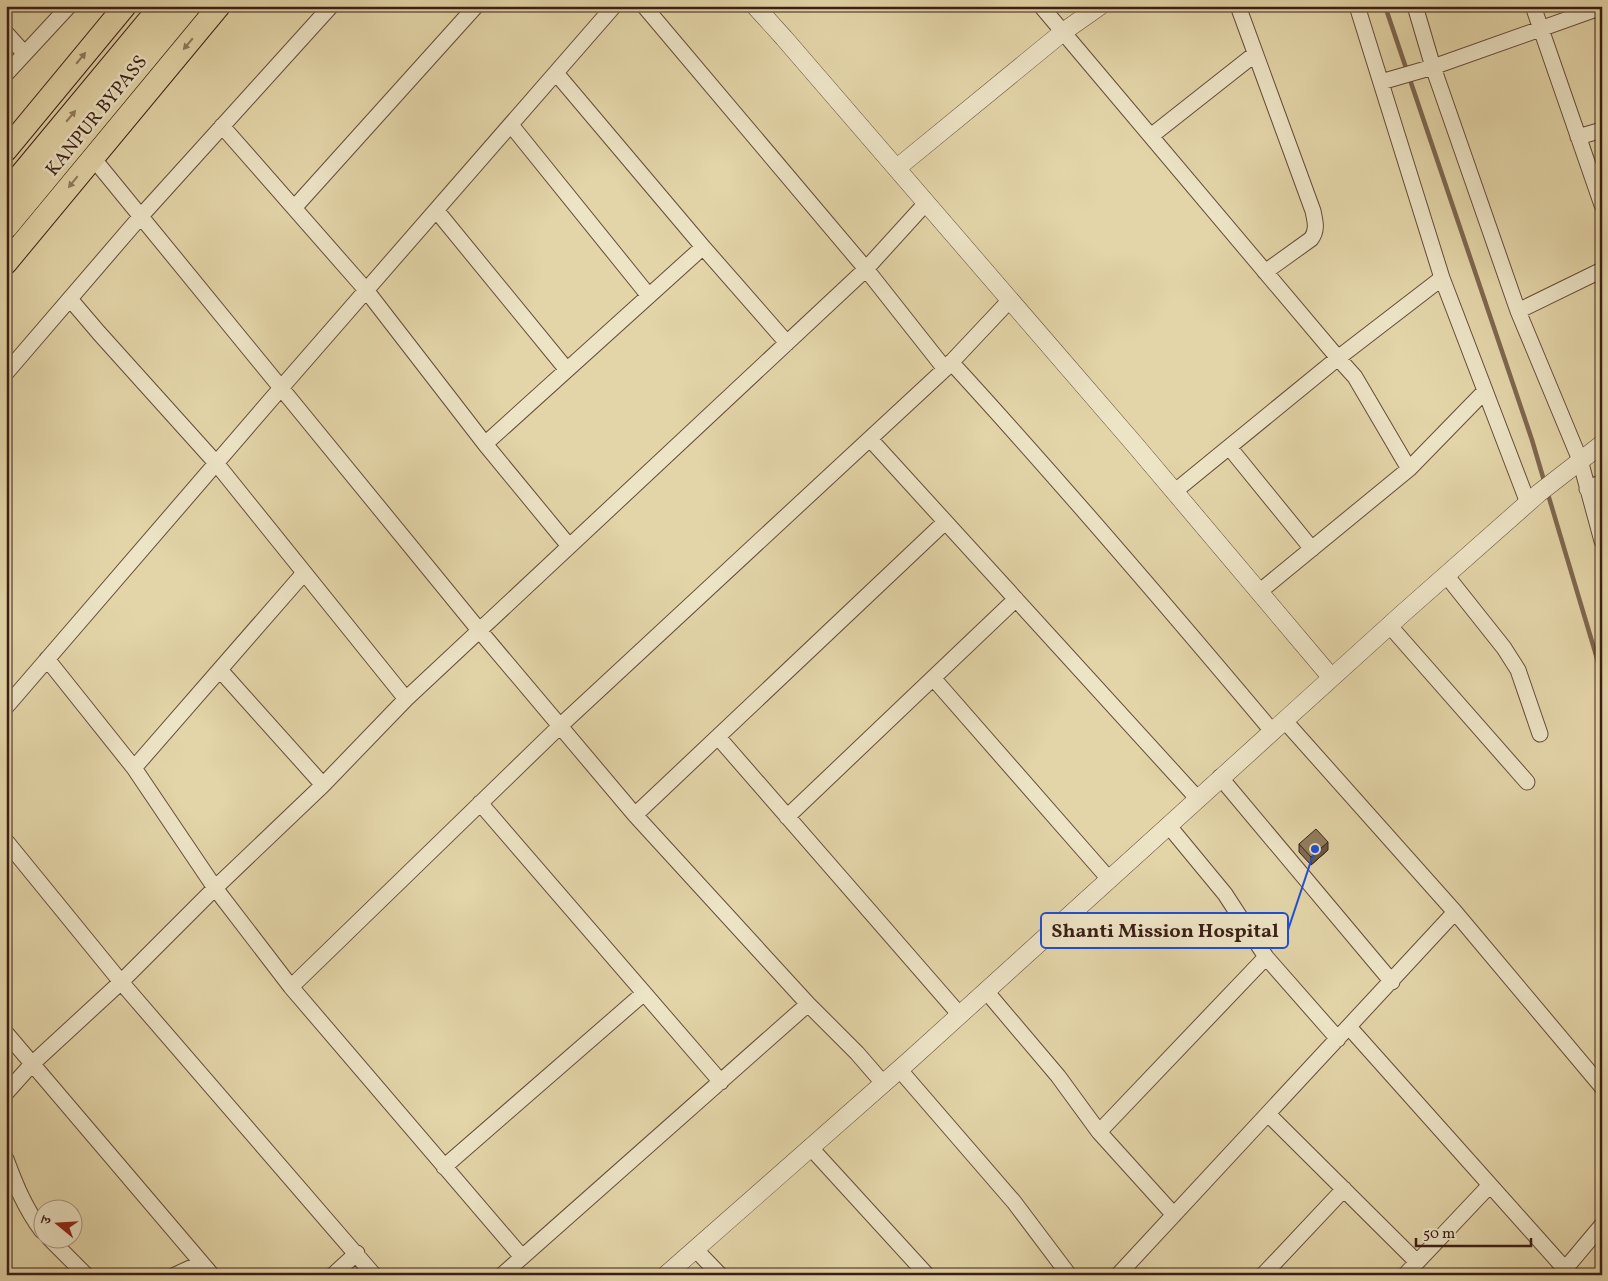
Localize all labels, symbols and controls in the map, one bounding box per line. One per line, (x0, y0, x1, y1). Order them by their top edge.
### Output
one-way arrow (183, 37, 194, 50)
street label: KANPUR BYPASS (40, 50, 154, 182)
one-way arrow (76, 52, 87, 65)
one-way arrow (65, 110, 76, 123)
one-way arrow (68, 176, 79, 188)
callout: Shanti Mission Hospital (1041, 913, 1288, 948)
text: Shanti Mission Hospital (1051, 918, 1279, 946)
north arrow (32, 1198, 82, 1248)
text: उ (37, 1213, 57, 1228)
scale bar (1416, 1216, 1530, 1248)
text: 50 m (1423, 1224, 1455, 1245)

